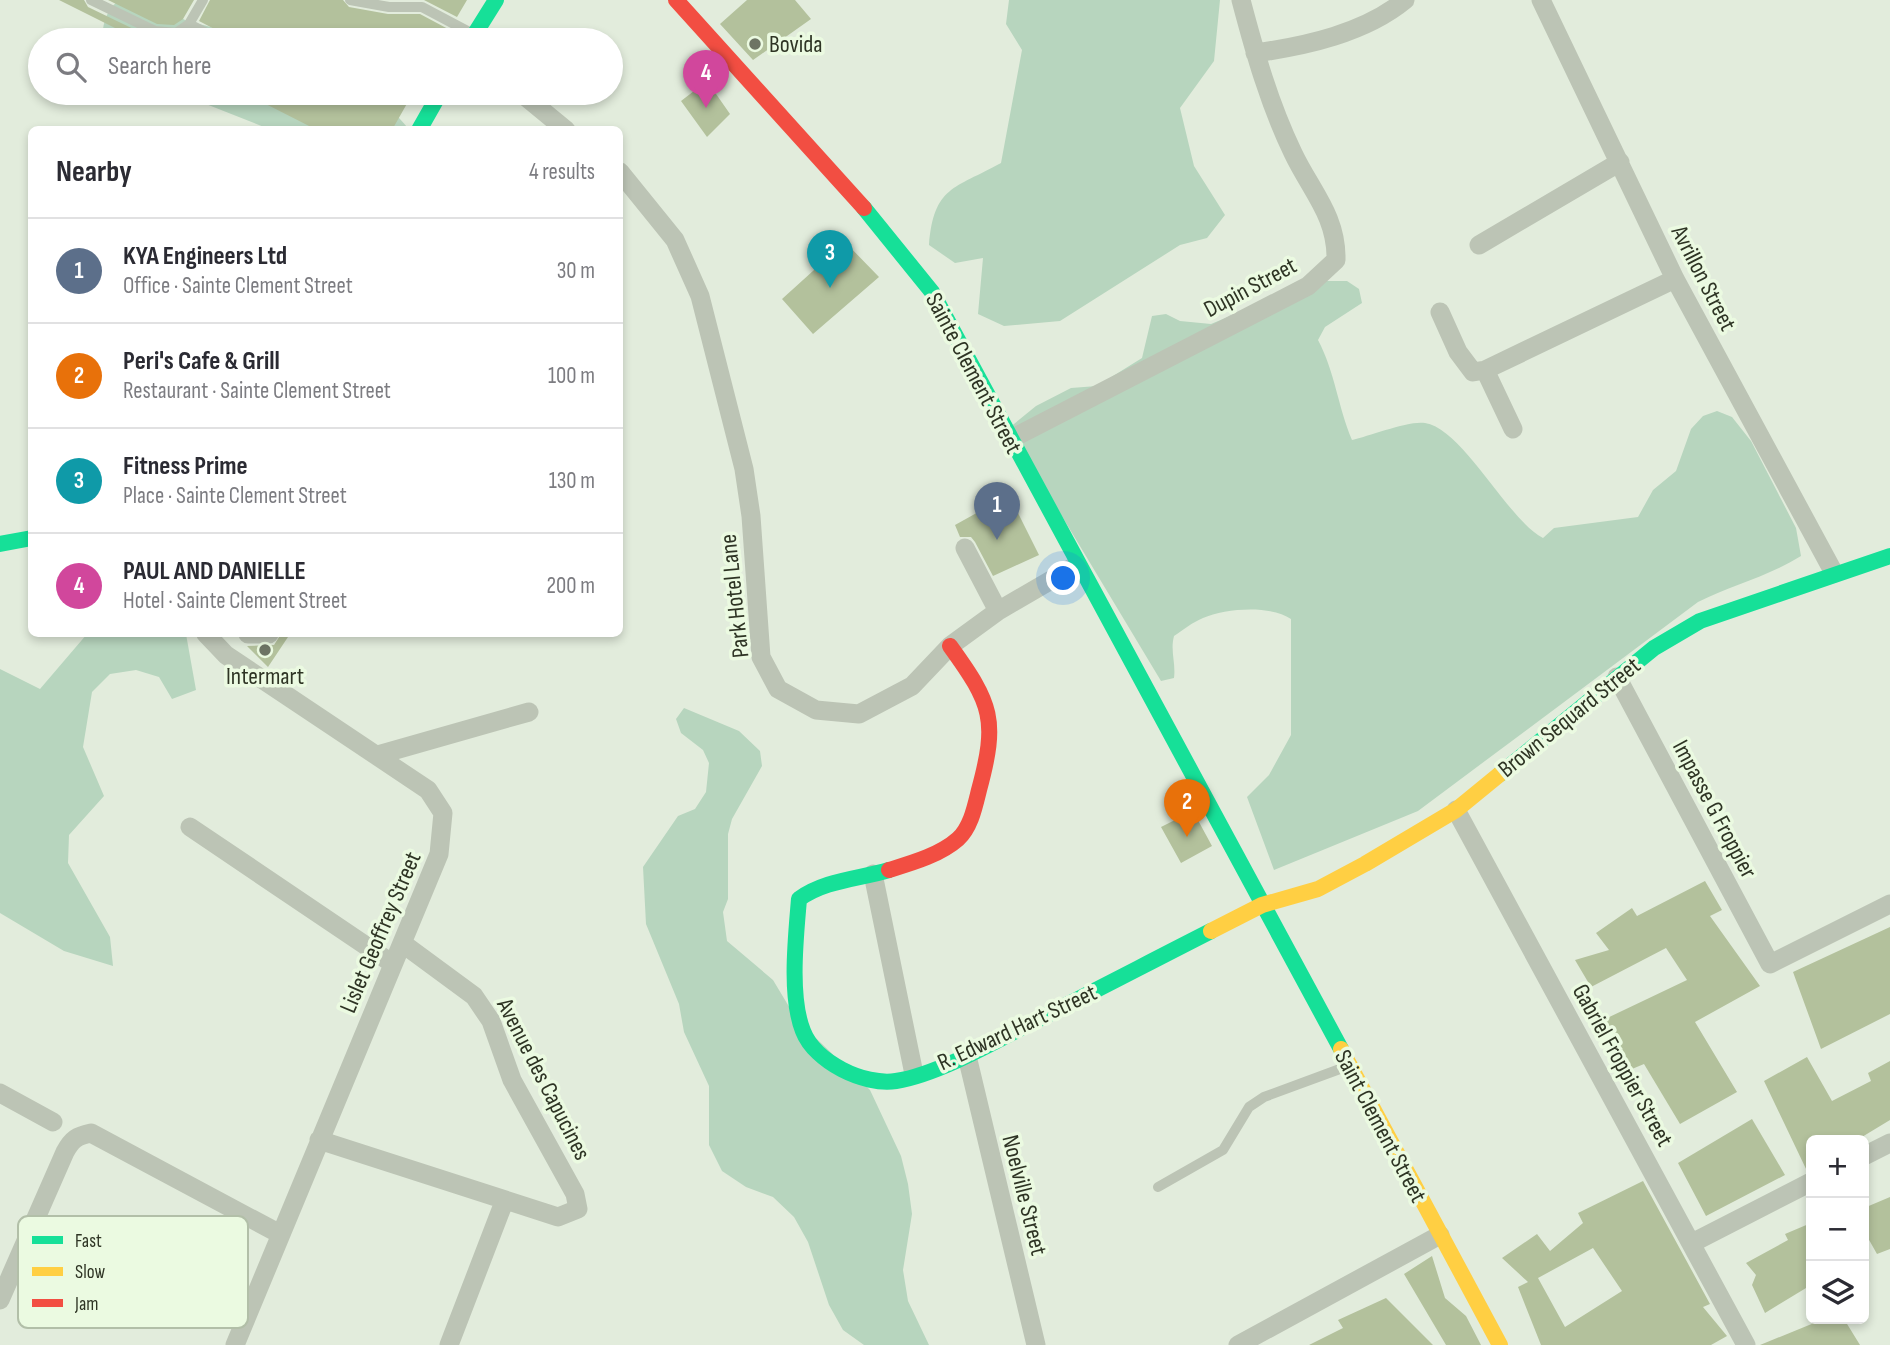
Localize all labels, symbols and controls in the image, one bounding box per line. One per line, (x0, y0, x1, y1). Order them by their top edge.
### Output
search box (28, 28, 623, 105)
place label: Bovida (769, 30, 822, 59)
marker: Bovida (747, 36, 763, 52)
icon: search (52, 48, 90, 86)
pin: 4 (683, 50, 729, 108)
text: Search here (108, 51, 211, 82)
text: Nearby (56, 154, 132, 190)
text: 4 results (529, 158, 595, 186)
street label: Avrillon Street (1664, 220, 1742, 336)
pin: 3 (807, 230, 853, 288)
text: KYA Engineers Ltd (123, 241, 287, 272)
street label: Dupin Street (1199, 251, 1302, 324)
text: 1 (74, 257, 84, 285)
text: 30 m (557, 257, 595, 285)
text: Office · Sainte Clement Street (123, 272, 353, 300)
street label: Sainte Clement Street (919, 288, 1028, 459)
text: Peri's Cafe & Grill (123, 346, 280, 377)
text: 2 (74, 362, 84, 390)
text: 100 m (548, 362, 595, 390)
text: Restaurant · Sainte Clement Street (123, 377, 391, 405)
text: Fitness Prime (123, 451, 248, 482)
text: 3 (74, 467, 84, 495)
text: 130 m (549, 467, 595, 495)
text: Place · Sainte Clement Street (123, 482, 347, 510)
pin: 1 (974, 482, 1020, 540)
street label: Park Hotel Lane (714, 533, 755, 659)
text: PAUL AND DANIELLE (123, 556, 306, 587)
your location (1046, 561, 1080, 595)
text: 4 (74, 572, 84, 600)
text: 200 m (547, 572, 595, 600)
text: Hotel · Sainte Clement Street (123, 587, 347, 615)
marker: Intermart (257, 642, 273, 658)
street label: Brown Sequard Street (1492, 651, 1646, 784)
place label: Intermart (226, 662, 304, 691)
street label: Impasse G Froppier (1666, 735, 1763, 883)
pin: 2 (1164, 779, 1210, 837)
street label: Lislet Geoffrey Street (333, 847, 427, 1017)
street label: R. Edward Hart Street (933, 978, 1101, 1077)
street label: Gabriel Froppier Street (1566, 979, 1679, 1152)
street label: Avenue des Capucines (490, 993, 597, 1165)
street label: Saint Clement Street (1328, 1045, 1433, 1207)
street label: Noelville Street (996, 1132, 1053, 1258)
map controls (1806, 1135, 1869, 1324)
button: + (1806, 1135, 1869, 1198)
button: − (1806, 1198, 1869, 1261)
legend (18, 1216, 248, 1328)
text: Fast (75, 1230, 102, 1253)
text: Slow (75, 1261, 105, 1284)
button: layers (1806, 1261, 1869, 1324)
text: Jam (74, 1293, 98, 1316)

